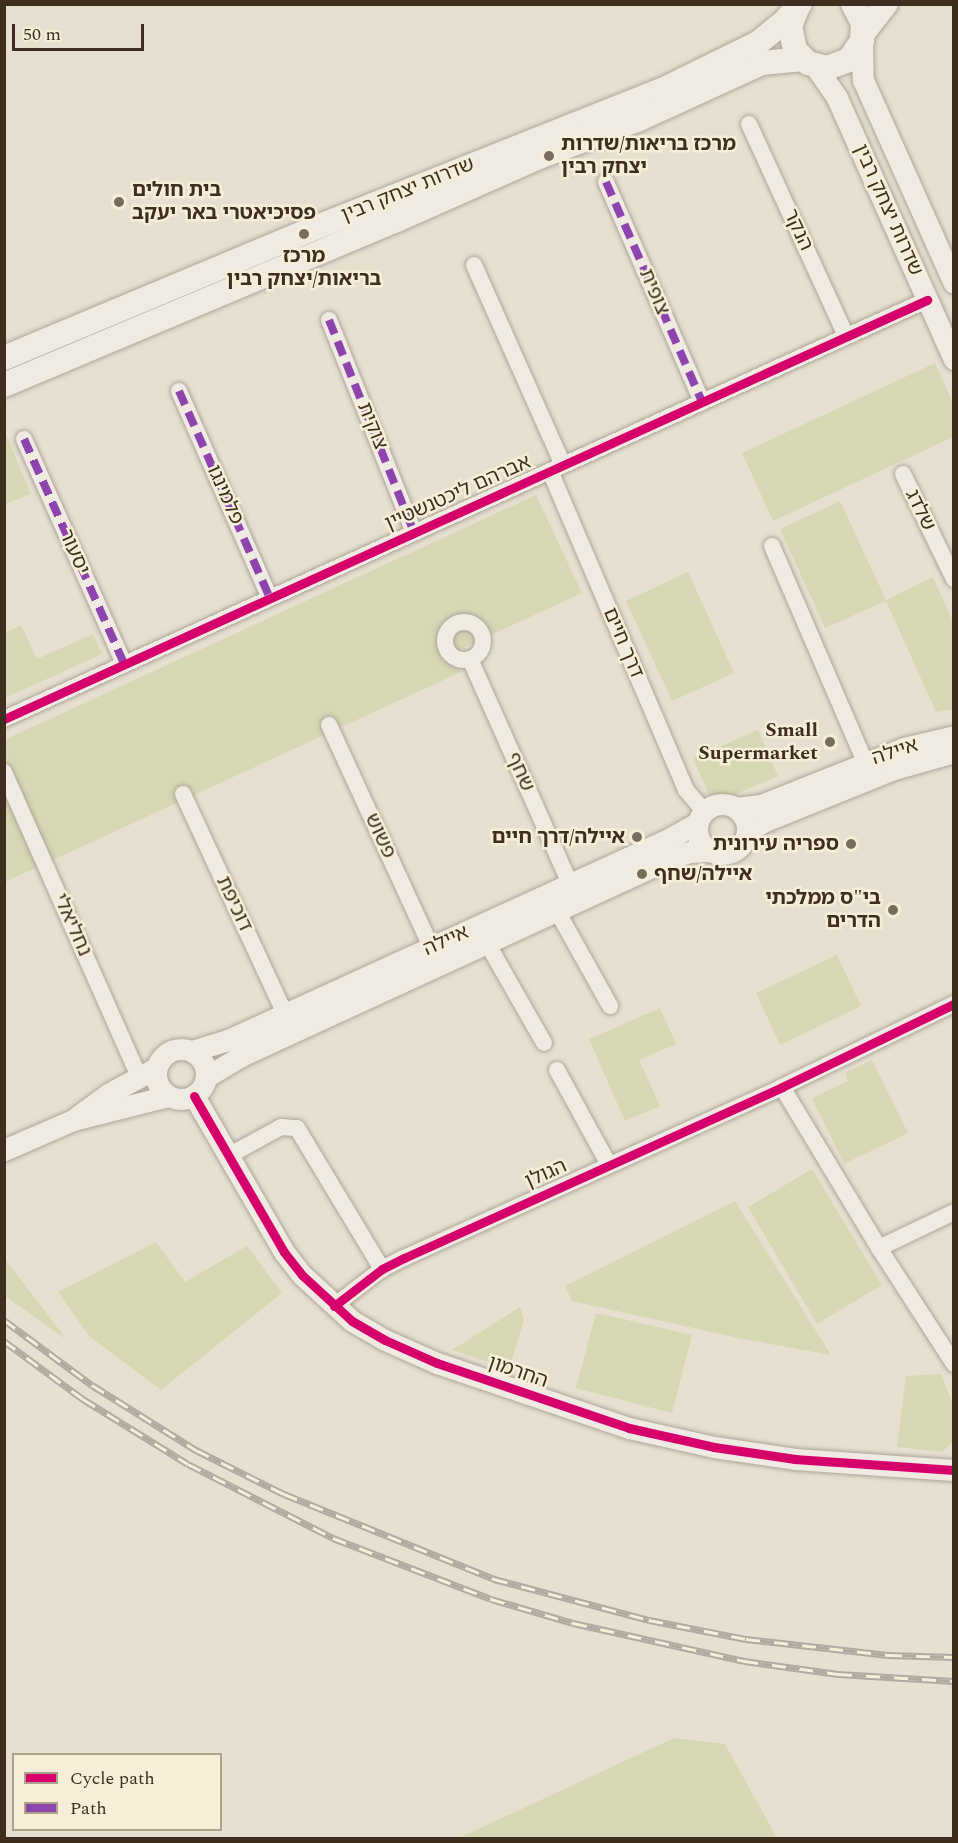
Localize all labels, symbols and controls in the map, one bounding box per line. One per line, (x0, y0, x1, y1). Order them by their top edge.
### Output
scale bar (15, 12, 147, 50)
text: 50 m (23, 21, 61, 48)
place label: מרכז בריאות/שדרות יצחק רבין (561, 132, 736, 179)
street label: שדרות יצחק רבין (848, 141, 928, 279)
marker: מרכז בריאות/שדרות יצחק רבין (542, 149, 556, 163)
street label: שדרות יצחק רבין (338, 152, 478, 228)
place label: בית חולים פסיכיאטרי באר יעקב (132, 178, 316, 225)
marker: בית חולים פסיכיאטרי באר יעקב (110, 193, 128, 211)
street label: הנקר (778, 205, 818, 255)
marker: מרכז בריאות/יצחק רבין (297, 227, 311, 241)
place label: מרכז בריאות/יצחק רבין (227, 244, 381, 291)
street label: צופית (634, 265, 674, 319)
street label: צוקית (352, 399, 392, 453)
street label: אברהם ליכטנשטיין (381, 450, 535, 536)
street label: פלמינגו (201, 462, 249, 528)
street label: שלדג (900, 485, 940, 535)
street label: יסעור (54, 526, 94, 578)
street label: דרך חיים (597, 604, 649, 682)
place label: Small Supermarket (698, 718, 818, 765)
street label: איילה (869, 733, 921, 771)
marker: Small Supermarket (823, 735, 837, 749)
street label: שחף (501, 749, 539, 795)
street label: פשוש (359, 810, 401, 862)
place label: איילה/דרך חיים (491, 825, 625, 849)
marker: איילה/דרך חיים (630, 830, 644, 844)
place label: ספריה עירונית (713, 832, 839, 856)
marker: ספריה עירונית (844, 837, 858, 851)
place label: איילה/שחף (654, 862, 752, 886)
marker: איילה/שחף (635, 867, 649, 881)
street label: דוכיפת (211, 873, 257, 935)
place label: בי"ס ממלכתי הדרים (765, 886, 881, 933)
street label: נחליאלי (48, 890, 96, 960)
marker: בי"ס ממלכתי הדרים (886, 903, 900, 917)
street label: איילה (420, 920, 472, 962)
street label: הגולן (521, 1154, 571, 1194)
street label: החרמון (485, 1351, 551, 1393)
legend (12, 1753, 222, 1831)
text: Cycle path (70, 1765, 155, 1792)
text: Path (70, 1795, 107, 1822)

